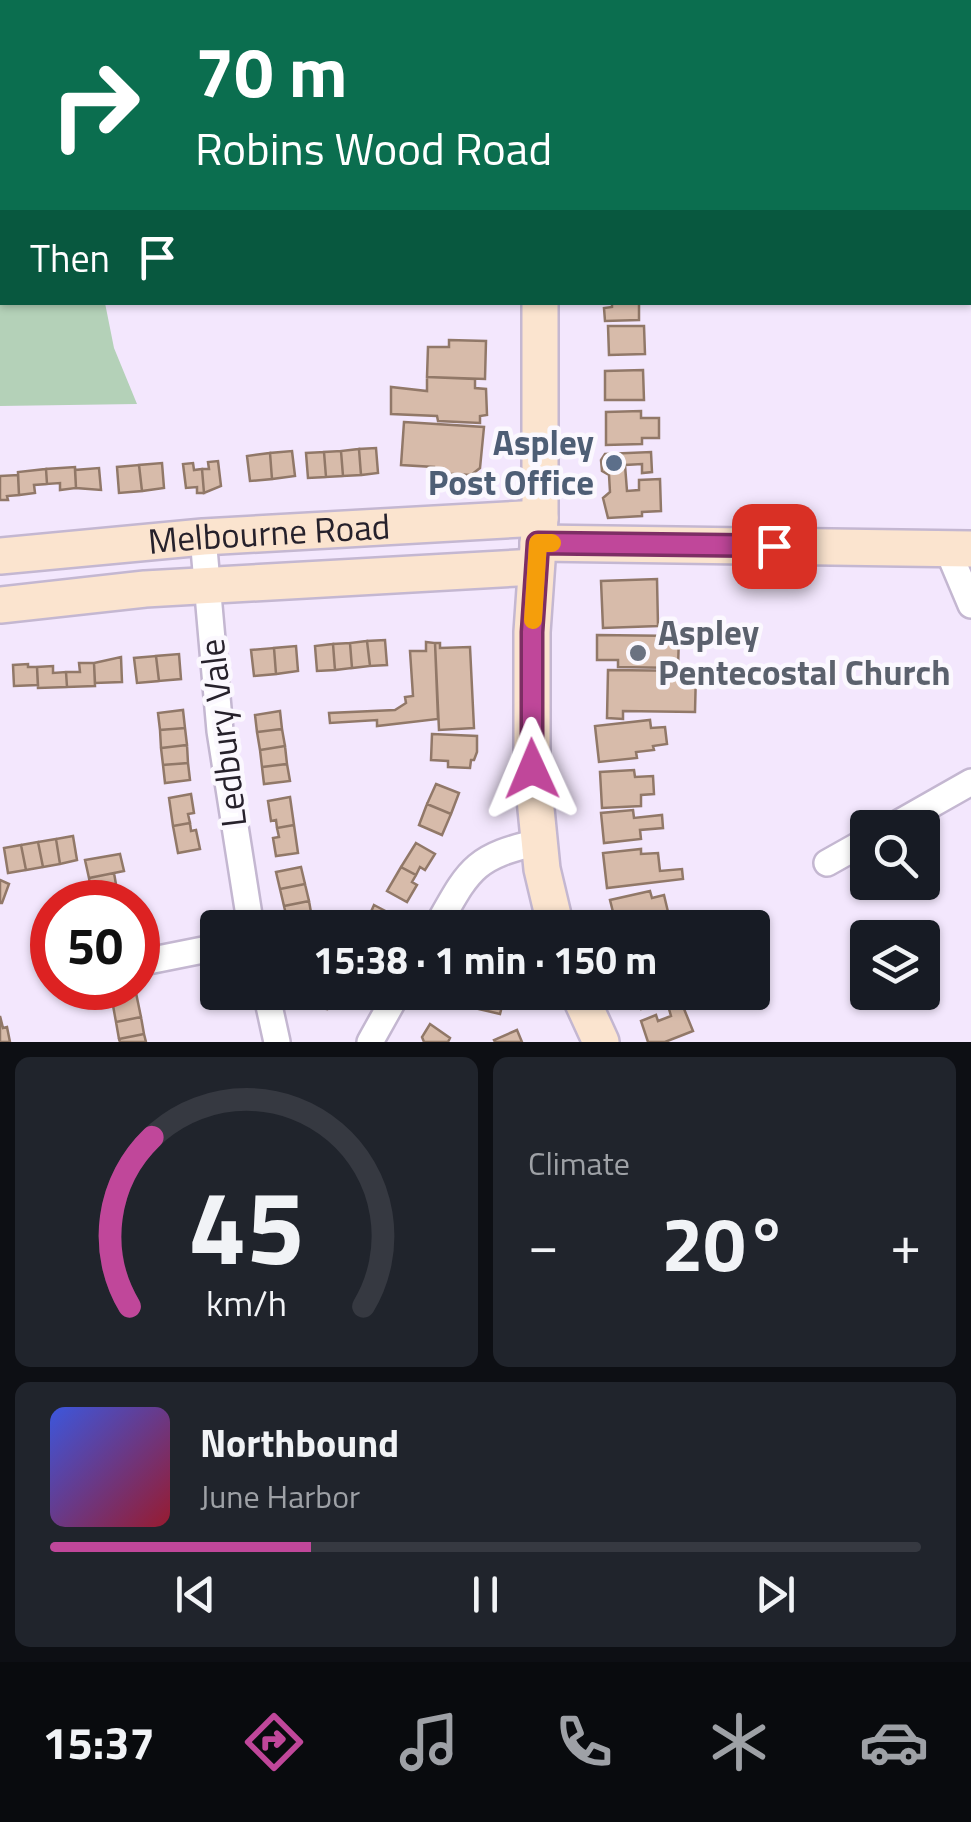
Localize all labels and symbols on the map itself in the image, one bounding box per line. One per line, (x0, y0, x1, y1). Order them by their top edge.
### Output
place label: Aspley Post Office (428, 415, 594, 509)
marker: Aspley Post Office (603, 452, 625, 474)
street label: Melbourne Road (145, 498, 392, 568)
pin (732, 504, 817, 589)
place label: Aspley Pentecostal Church (658, 605, 951, 699)
street label: Ledbury Vale (184, 636, 260, 830)
marker: Aspley Pentecostal Church (627, 642, 649, 664)
position arrow (480, 717, 584, 821)
speed limit sign: 50 (30, 880, 160, 1010)

